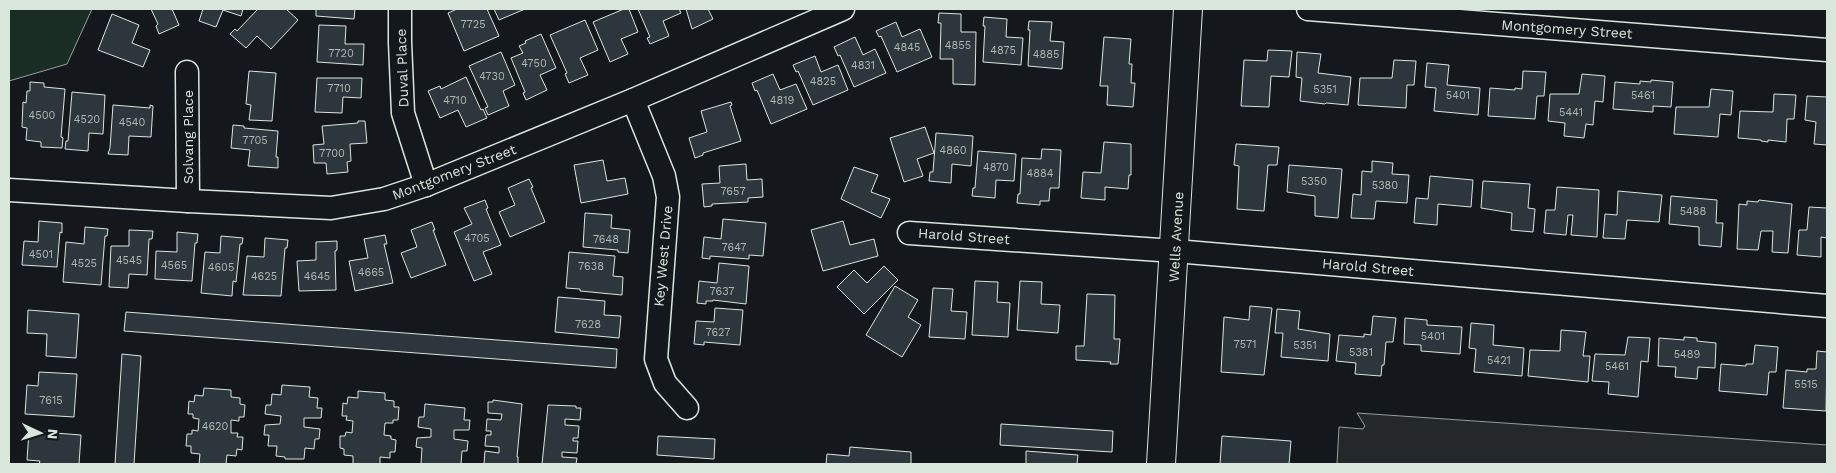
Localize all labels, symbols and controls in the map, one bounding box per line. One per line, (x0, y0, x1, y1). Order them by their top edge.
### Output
street label: Montgomery Street (1501, 16, 1633, 42)
house number: 7725 (460, 18, 486, 31)
street label: Duval Place (393, 28, 411, 108)
house number: 4855 (945, 39, 971, 52)
house number: 4845 (894, 41, 920, 54)
house number: 4875 (990, 44, 1016, 57)
house number: 7720 (328, 47, 354, 60)
house number: 4885 (1033, 48, 1059, 61)
house number: 4750 (521, 57, 547, 70)
house number: 4831 (851, 59, 875, 72)
house number: 4730 (479, 70, 505, 83)
house number: 4825 (810, 75, 836, 88)
house number: 7710 (327, 82, 351, 95)
house number: 5351 (1313, 83, 1337, 96)
house number: 5401 (1446, 89, 1470, 102)
house number: 5461 (1631, 89, 1655, 102)
street label: Solvang Place (180, 90, 196, 184)
house number: 4710 (443, 94, 467, 107)
house number: 4819 (770, 94, 794, 107)
house number: 5441 (1559, 106, 1583, 119)
house number: 4500 (29, 109, 56, 122)
house number: 4520 (74, 113, 100, 126)
house number: 4540 (119, 116, 146, 129)
house number: 7705 (242, 134, 268, 147)
street label: Montgomery Street (390, 141, 518, 203)
house number: 4860 (939, 144, 967, 157)
house number: 7700 (319, 147, 345, 160)
house number: 4870 (983, 161, 1009, 174)
house number: 4884 (1027, 167, 1054, 180)
house number: 5350 (1301, 175, 1327, 188)
house number: 5380 (1372, 179, 1398, 192)
house number: 7657 (720, 185, 746, 198)
street label: Wells Avenue (1166, 191, 1186, 283)
street label: Key West Drive (651, 205, 675, 307)
house number: 5488 (1680, 205, 1707, 218)
street label: Harold Street (918, 225, 1011, 247)
house number: 4705 (464, 232, 490, 245)
house number: 7648 (593, 233, 619, 246)
house number: 7647 (722, 241, 746, 254)
house number: 4501 (29, 248, 53, 261)
house number: 4545 (116, 254, 142, 267)
street label: Harold Street (1321, 255, 1415, 279)
house number: 4525 (71, 257, 97, 270)
house number: 4565 (161, 259, 187, 272)
house number: 7638 (578, 260, 604, 273)
house number: 4605 (208, 261, 234, 274)
house number: 4665 (358, 266, 384, 279)
house number: 4625 (251, 270, 277, 283)
house number: 4645 (304, 270, 330, 283)
house number: 7637 (710, 285, 734, 298)
house number: 7628 (575, 318, 601, 331)
house number: 7627 (705, 326, 731, 339)
house number: 5401 (1421, 330, 1445, 343)
house number: 7571 (1233, 338, 1257, 351)
house number: 5351 (1293, 339, 1317, 352)
house number: 5381 (1349, 346, 1373, 359)
house number: 5489 (1674, 348, 1701, 361)
house number: 5421 (1487, 354, 1511, 367)
house number: 5461 (1605, 360, 1629, 373)
house number: 5515 (1794, 378, 1818, 391)
house number: 7615 (39, 394, 63, 407)
north arrow (15, 408, 65, 458)
house number: 4620 (202, 420, 228, 433)
text: N (45, 428, 61, 440)

